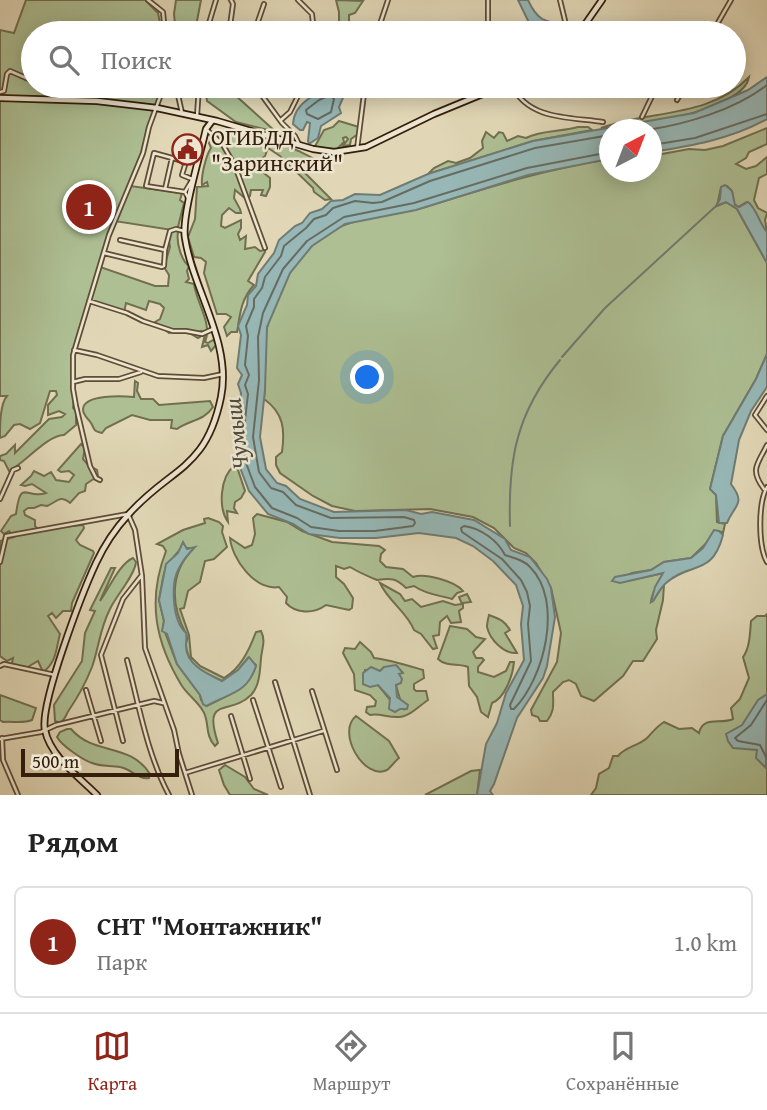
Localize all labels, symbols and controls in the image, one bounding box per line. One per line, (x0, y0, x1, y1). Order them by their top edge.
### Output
search box (21, 21, 746, 98)
text: Поиск (101, 40, 172, 79)
icon: search (45, 41, 83, 79)
north arrow (599, 119, 662, 182)
place label: ОГИБДД "Заринский" (211, 120, 343, 179)
public building icon: ОГИБДД "Заринский" (171, 132, 205, 166)
pin: 1 (66, 181, 112, 233)
your location (350, 360, 384, 394)
water label: Чумыш (214, 396, 258, 472)
scale bar (21, 746, 178, 778)
text: 500 m (32, 747, 79, 775)
text: Рядом (28, 819, 119, 863)
text: СНТ "Монтажник" (97, 906, 323, 945)
text: 1 (47, 926, 59, 959)
text: 1.0 km (674, 926, 737, 959)
text: Парк (97, 945, 147, 978)
tab: Карта (88, 1027, 137, 1097)
tab: Маршрут (313, 1027, 390, 1097)
tab: Сохранённые (566, 1027, 679, 1097)

